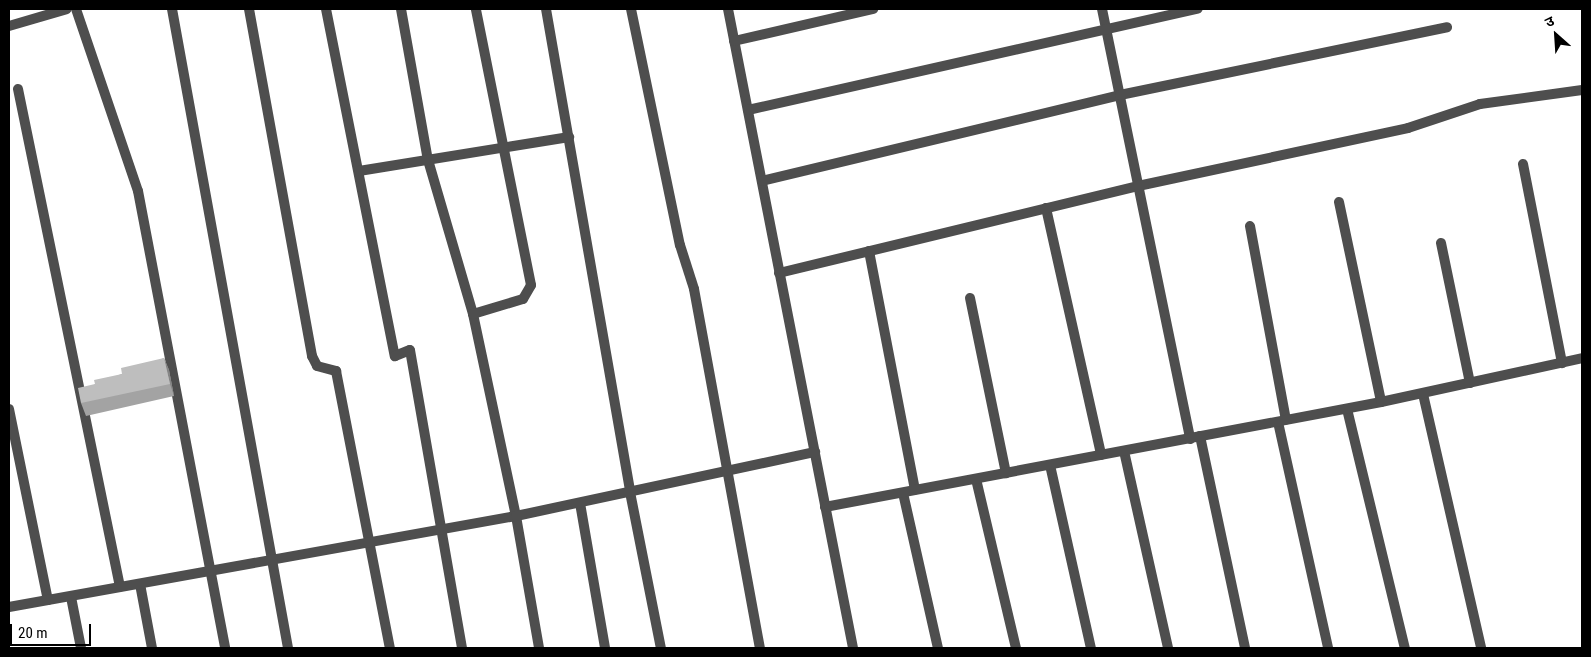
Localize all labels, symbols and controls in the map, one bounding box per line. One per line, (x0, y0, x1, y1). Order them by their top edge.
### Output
north arrow (1531, 10, 1581, 60)
text: उ (1542, 13, 1557, 31)
scale bar (12, 614, 94, 646)
text: 20 m (18, 624, 48, 642)

